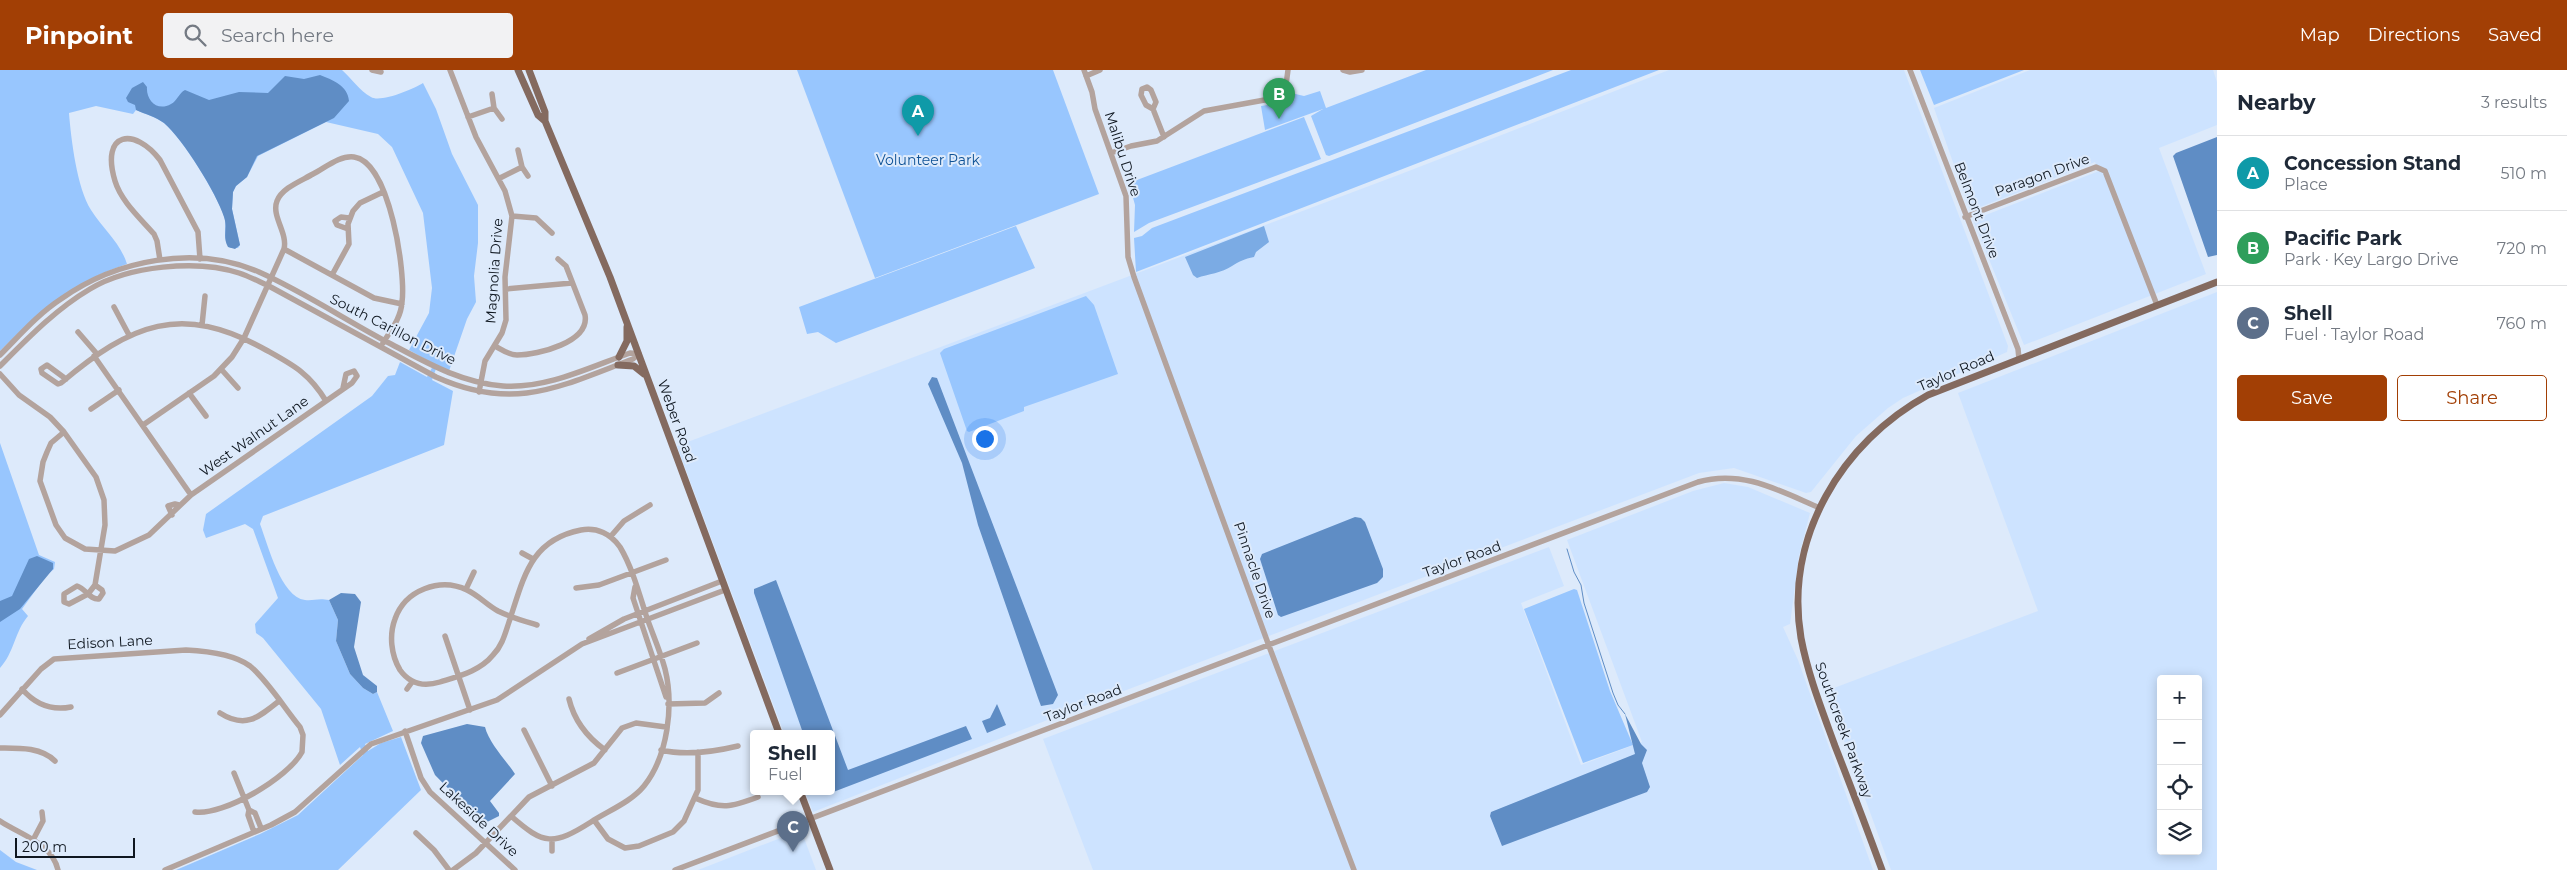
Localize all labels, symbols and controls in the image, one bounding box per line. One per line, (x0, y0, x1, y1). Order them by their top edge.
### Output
search box (163, 13, 513, 58)
text: Pinpoint (25, 21, 133, 50)
icon: search (181, 21, 209, 49)
text: Search here (221, 24, 334, 47)
text: Map (2300, 24, 2340, 46)
text: Directions (2368, 24, 2460, 46)
text: Saved (2488, 24, 2542, 46)
pin: B (1263, 78, 1295, 119)
text: Nearby (2237, 90, 2316, 115)
text: 3 results (2481, 93, 2547, 112)
pin: A (902, 95, 934, 136)
street label: Malibu Drive (1101, 109, 1145, 199)
street label: Paragon Drive (1992, 150, 2092, 200)
park label: Volunteer Park (876, 151, 981, 169)
text: Concession Stand (2284, 152, 2461, 175)
street label: Belmont Drive (1950, 159, 2004, 261)
text: A (2247, 164, 2259, 183)
text: 510 m (2500, 164, 2547, 183)
text: Place (2284, 175, 2328, 194)
street label: Magnolia Drive (481, 218, 507, 324)
text: Pacific Park (2284, 227, 2402, 250)
text: B (2247, 239, 2259, 258)
text: 720 m (2497, 239, 2547, 258)
text: Park · Key Largo Drive (2284, 250, 2459, 269)
street label: South Carillon Drive (327, 289, 459, 369)
text: Shell (2284, 302, 2333, 325)
text: C (2247, 314, 2259, 333)
text: 760 m (2496, 314, 2547, 333)
text: Fuel · Taylor Road (2284, 325, 2424, 344)
street label: Taylor Road (1915, 347, 1997, 395)
button: Save (2237, 375, 2387, 421)
button: Share (2397, 375, 2547, 421)
street label: Weber Road (654, 377, 700, 465)
street label: West Walnut Lane (196, 392, 312, 480)
your location (972, 426, 998, 452)
street label: Pinnacle Drive (1230, 519, 1280, 621)
street label: Taylor Road (1421, 537, 1503, 581)
street label: Edison Lane (67, 631, 153, 653)
street label: Southcreek Parkway (1811, 660, 1877, 801)
map controls (2157, 675, 2202, 855)
button: + (2157, 675, 2202, 720)
street label: Taylor Road (1042, 680, 1124, 726)
button: − (2157, 720, 2202, 765)
popup (750, 730, 835, 795)
text: Shell (768, 742, 817, 765)
text: Fuel (768, 765, 803, 784)
button: locate (2157, 765, 2202, 810)
street label: Lakeside Drive (436, 778, 522, 860)
button: layers (2157, 810, 2202, 855)
pin: C (777, 811, 809, 852)
scale bar (15, 835, 135, 858)
text: 200 m (22, 838, 67, 856)

